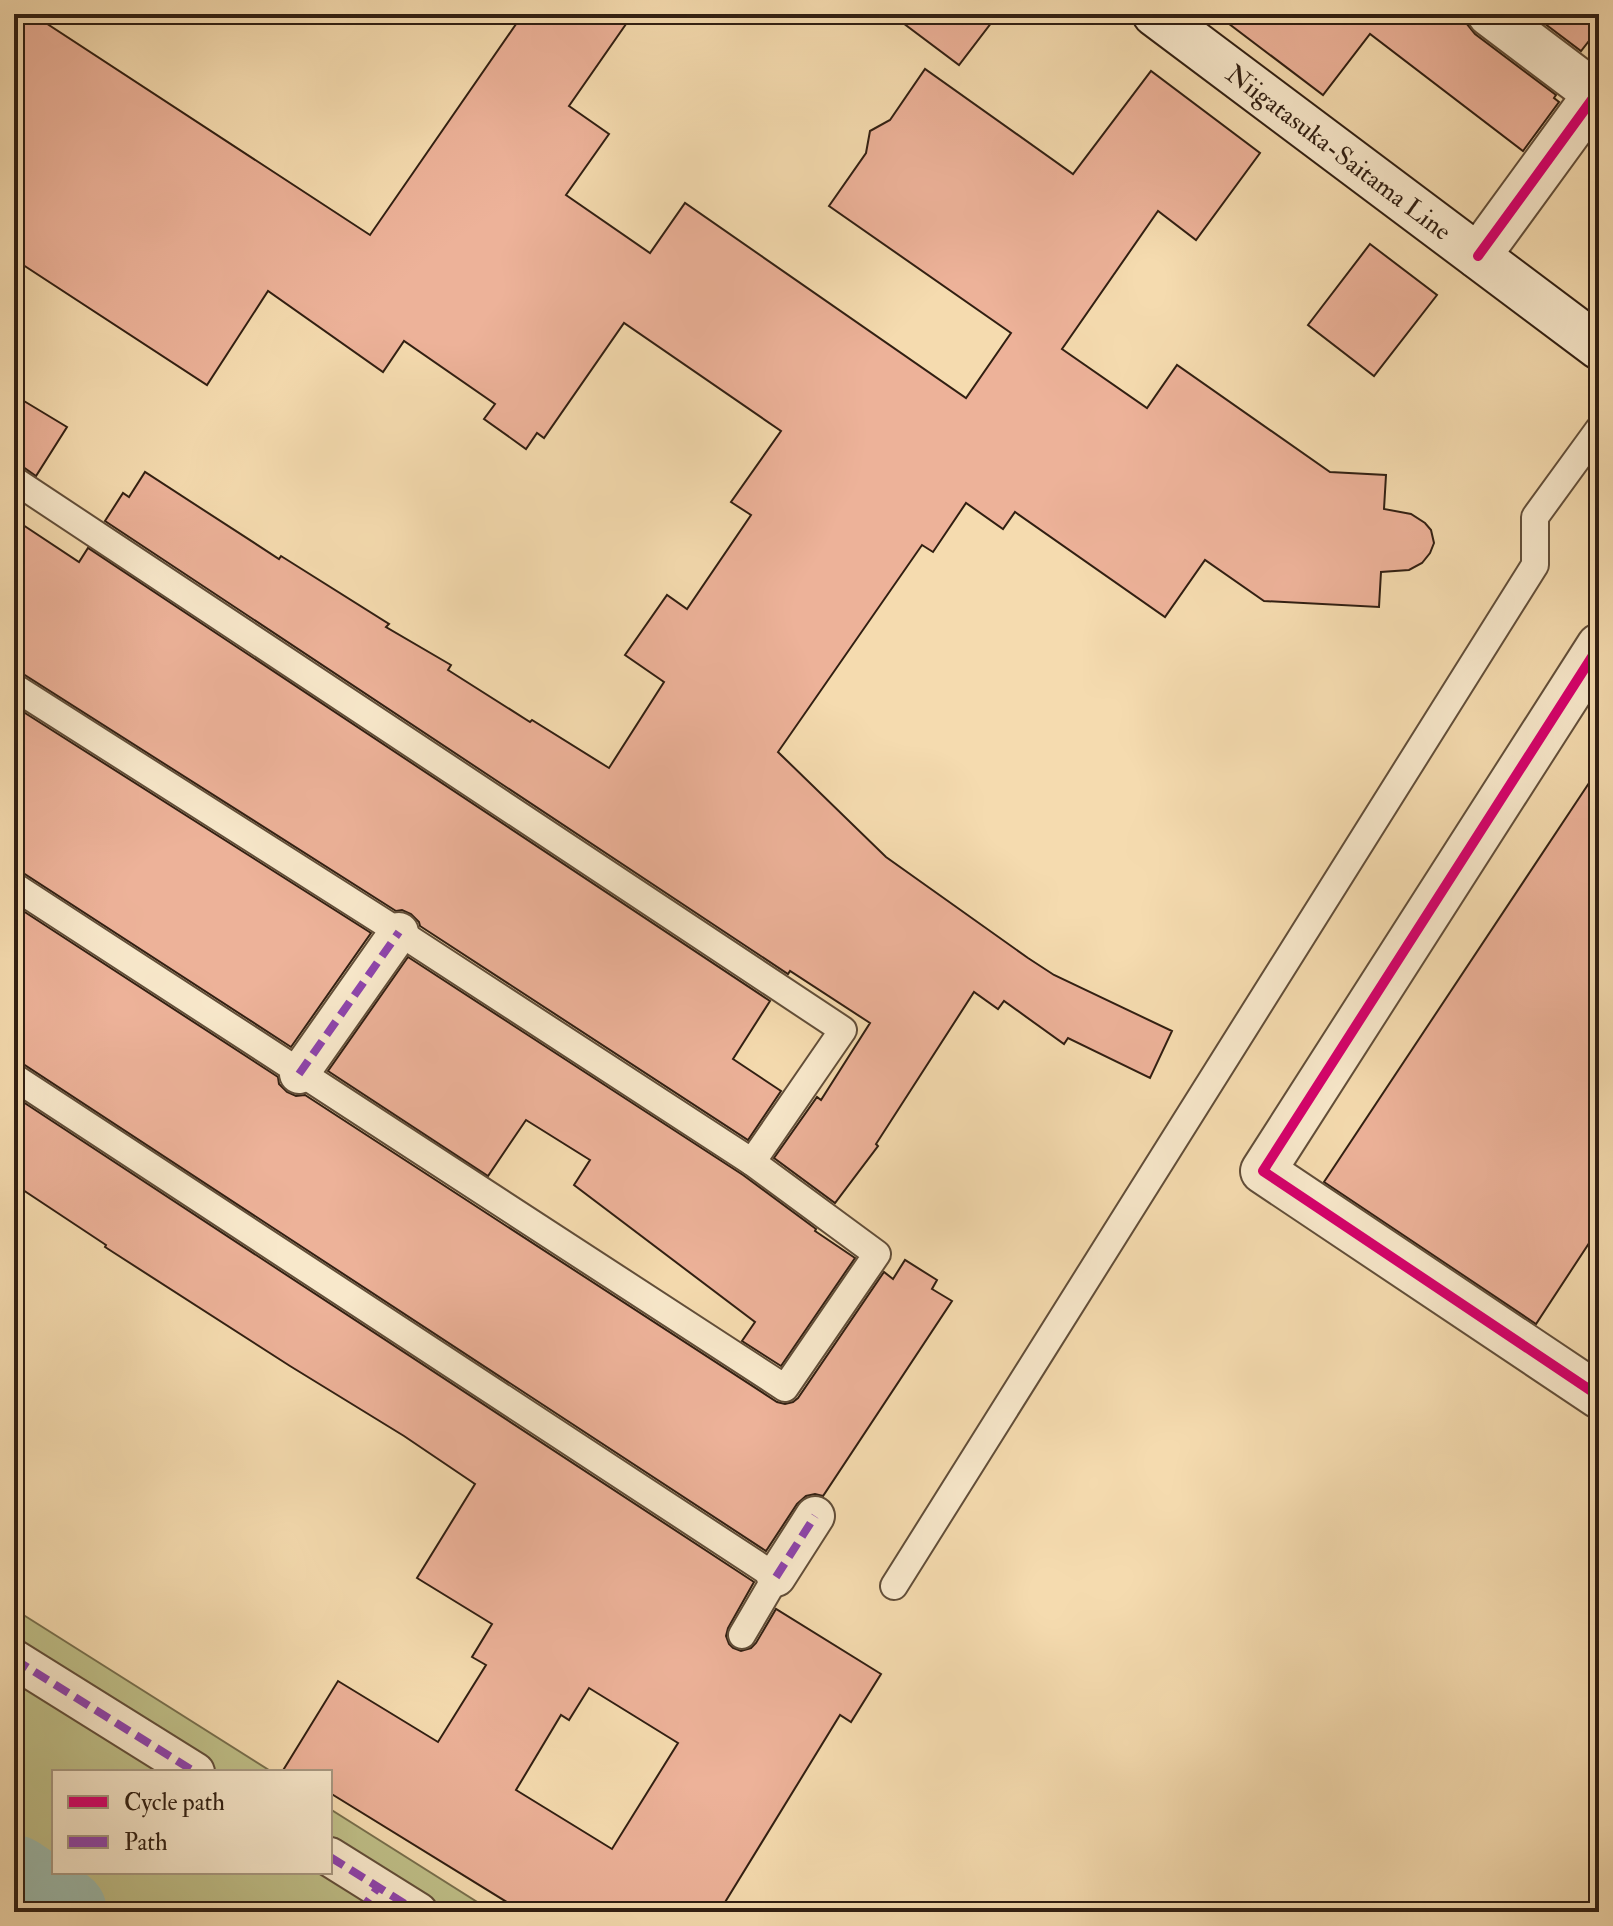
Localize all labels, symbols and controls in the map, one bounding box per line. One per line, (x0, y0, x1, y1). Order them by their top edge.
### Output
street label: Niigatasuka-Saitama Line (1219, 58, 1457, 248)
legend (52, 1770, 332, 1874)
text: Cycle path (124, 1787, 225, 1818)
text: Path (124, 1827, 168, 1858)

